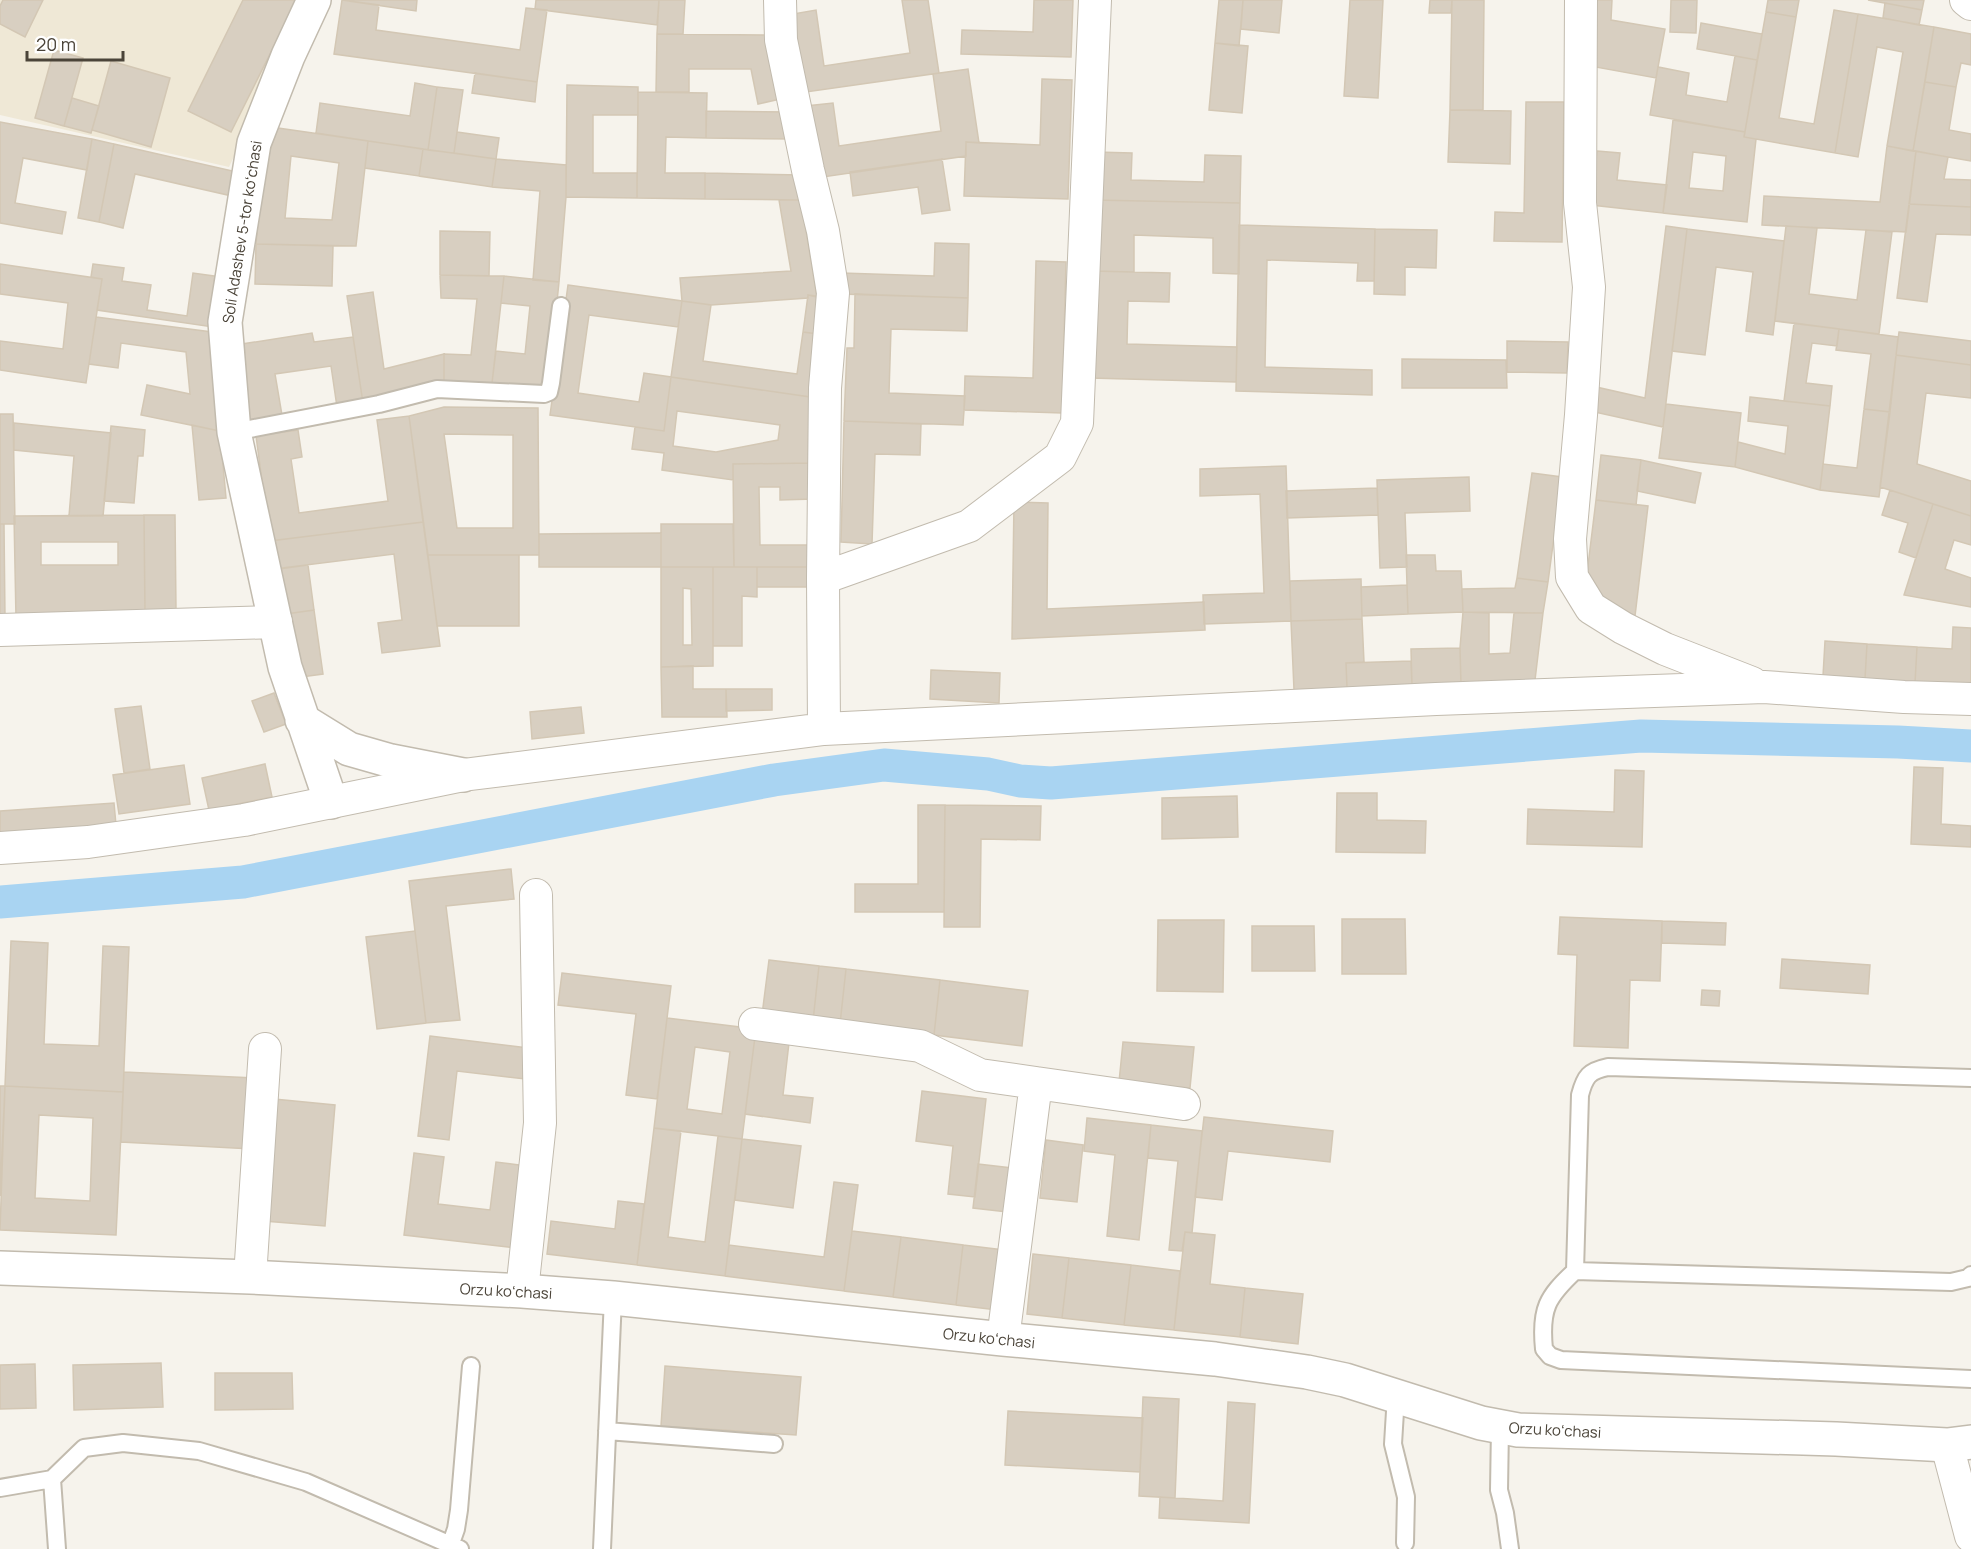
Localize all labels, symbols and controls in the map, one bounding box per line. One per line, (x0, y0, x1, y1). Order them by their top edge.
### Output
scale bar (27, 24, 123, 62)
text: 20 m (36, 32, 76, 56)
street label: Soli Adashev 5-tor koʻchasi (217, 139, 267, 325)
street label: Orzu koʻchasi (459, 1278, 553, 1304)
street label: Orzu koʻchasi (942, 1323, 1036, 1353)
street label: Orzu koʻchasi (1508, 1417, 1602, 1443)

